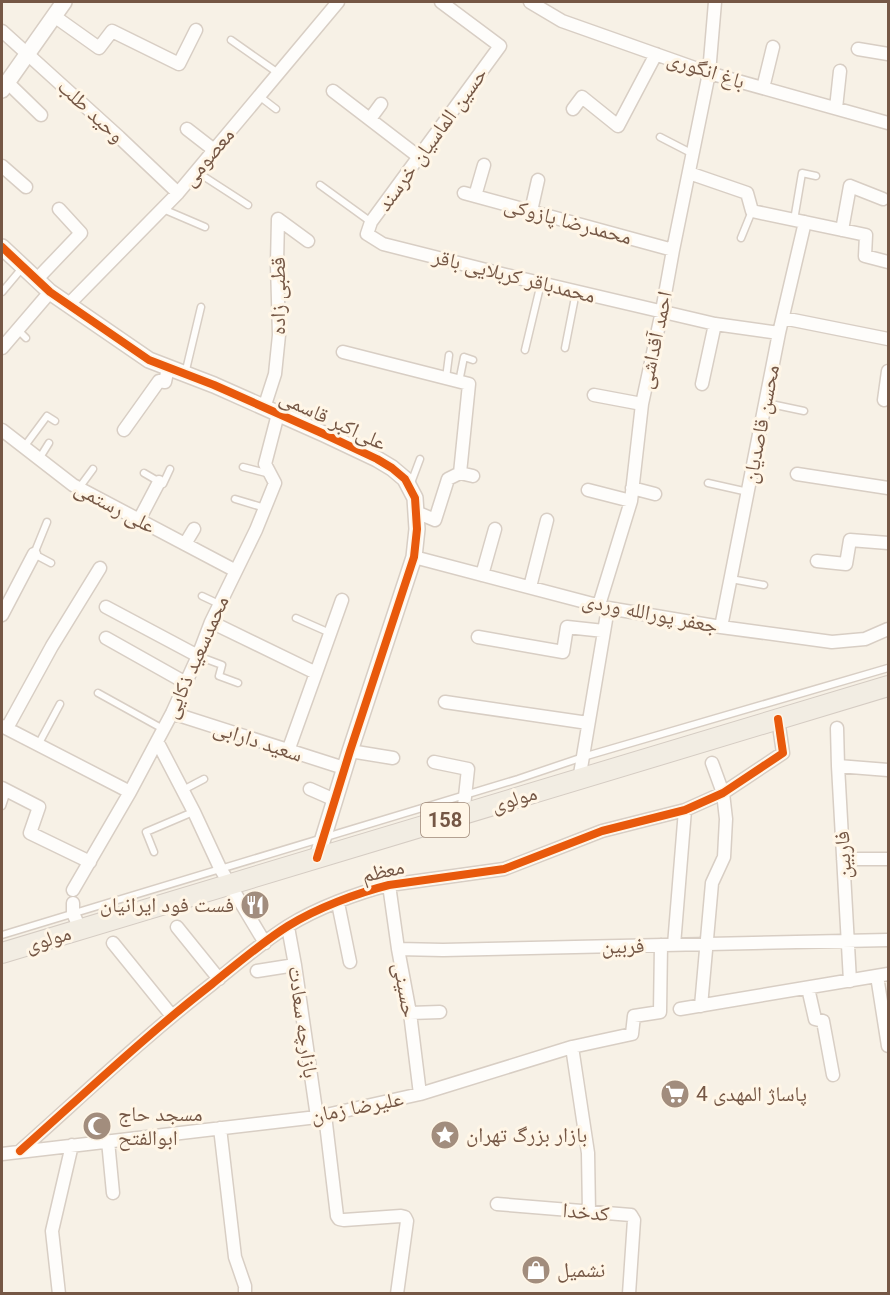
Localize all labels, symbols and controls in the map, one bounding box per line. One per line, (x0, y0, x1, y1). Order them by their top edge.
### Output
street label: باغ انگوری (664, 46, 748, 95)
street label: حسین الماسیان خرسند (372, 62, 493, 216)
street label: وحید طلب (53, 74, 129, 148)
street label: معصومی (177, 123, 240, 192)
street label: محمدرضا پازوکی (501, 192, 634, 250)
street label: محمدباقر کربلایی باقر (429, 244, 598, 309)
street label: قطبی زاده (266, 257, 291, 335)
street label: احمد آقداشی (633, 289, 678, 391)
street label: محسن قاصدیان (738, 363, 785, 486)
street label: علی‌اکبر قاسمی (275, 385, 390, 456)
street label: علی رستمی (70, 476, 160, 539)
street label: جعفر پورالله وردی (580, 588, 720, 638)
street label: محمدسعید ذکایی (158, 592, 235, 722)
street label: سعید دارابی (210, 715, 306, 768)
street label: مولوی (488, 781, 540, 817)
road number: 158 (421, 803, 469, 837)
street label: فاربین (830, 830, 857, 880)
street label: معظم (360, 855, 407, 889)
restaurant icon: فست فود ایرانیان (239, 889, 271, 921)
place label: فست فود ایرانیان (100, 893, 234, 917)
street label: مولوی (22, 921, 74, 957)
street label: فربین (601, 934, 645, 959)
street label: حسینی (387, 961, 422, 1020)
street label: بازارچه سعادت (283, 964, 323, 1080)
supermarket icon: پاساژ المهدی 4 (659, 1078, 691, 1110)
place label: پاساژ المهدی 4 (696, 1082, 807, 1106)
street label: علیرضا زمان (309, 1086, 406, 1128)
place label: مسجد حاج ابوالفتح (118, 1102, 203, 1151)
mosque icon: مسجد حاج ابوالفتح (81, 1110, 113, 1142)
place icon: بازار بزرگ تهران (429, 1119, 461, 1151)
place label: بازار بزرگ تهران (466, 1123, 587, 1147)
street label: کدخدا (562, 1198, 611, 1226)
shop icon: نشمیل (520, 1254, 552, 1286)
place label: نشمیل (557, 1258, 605, 1283)

